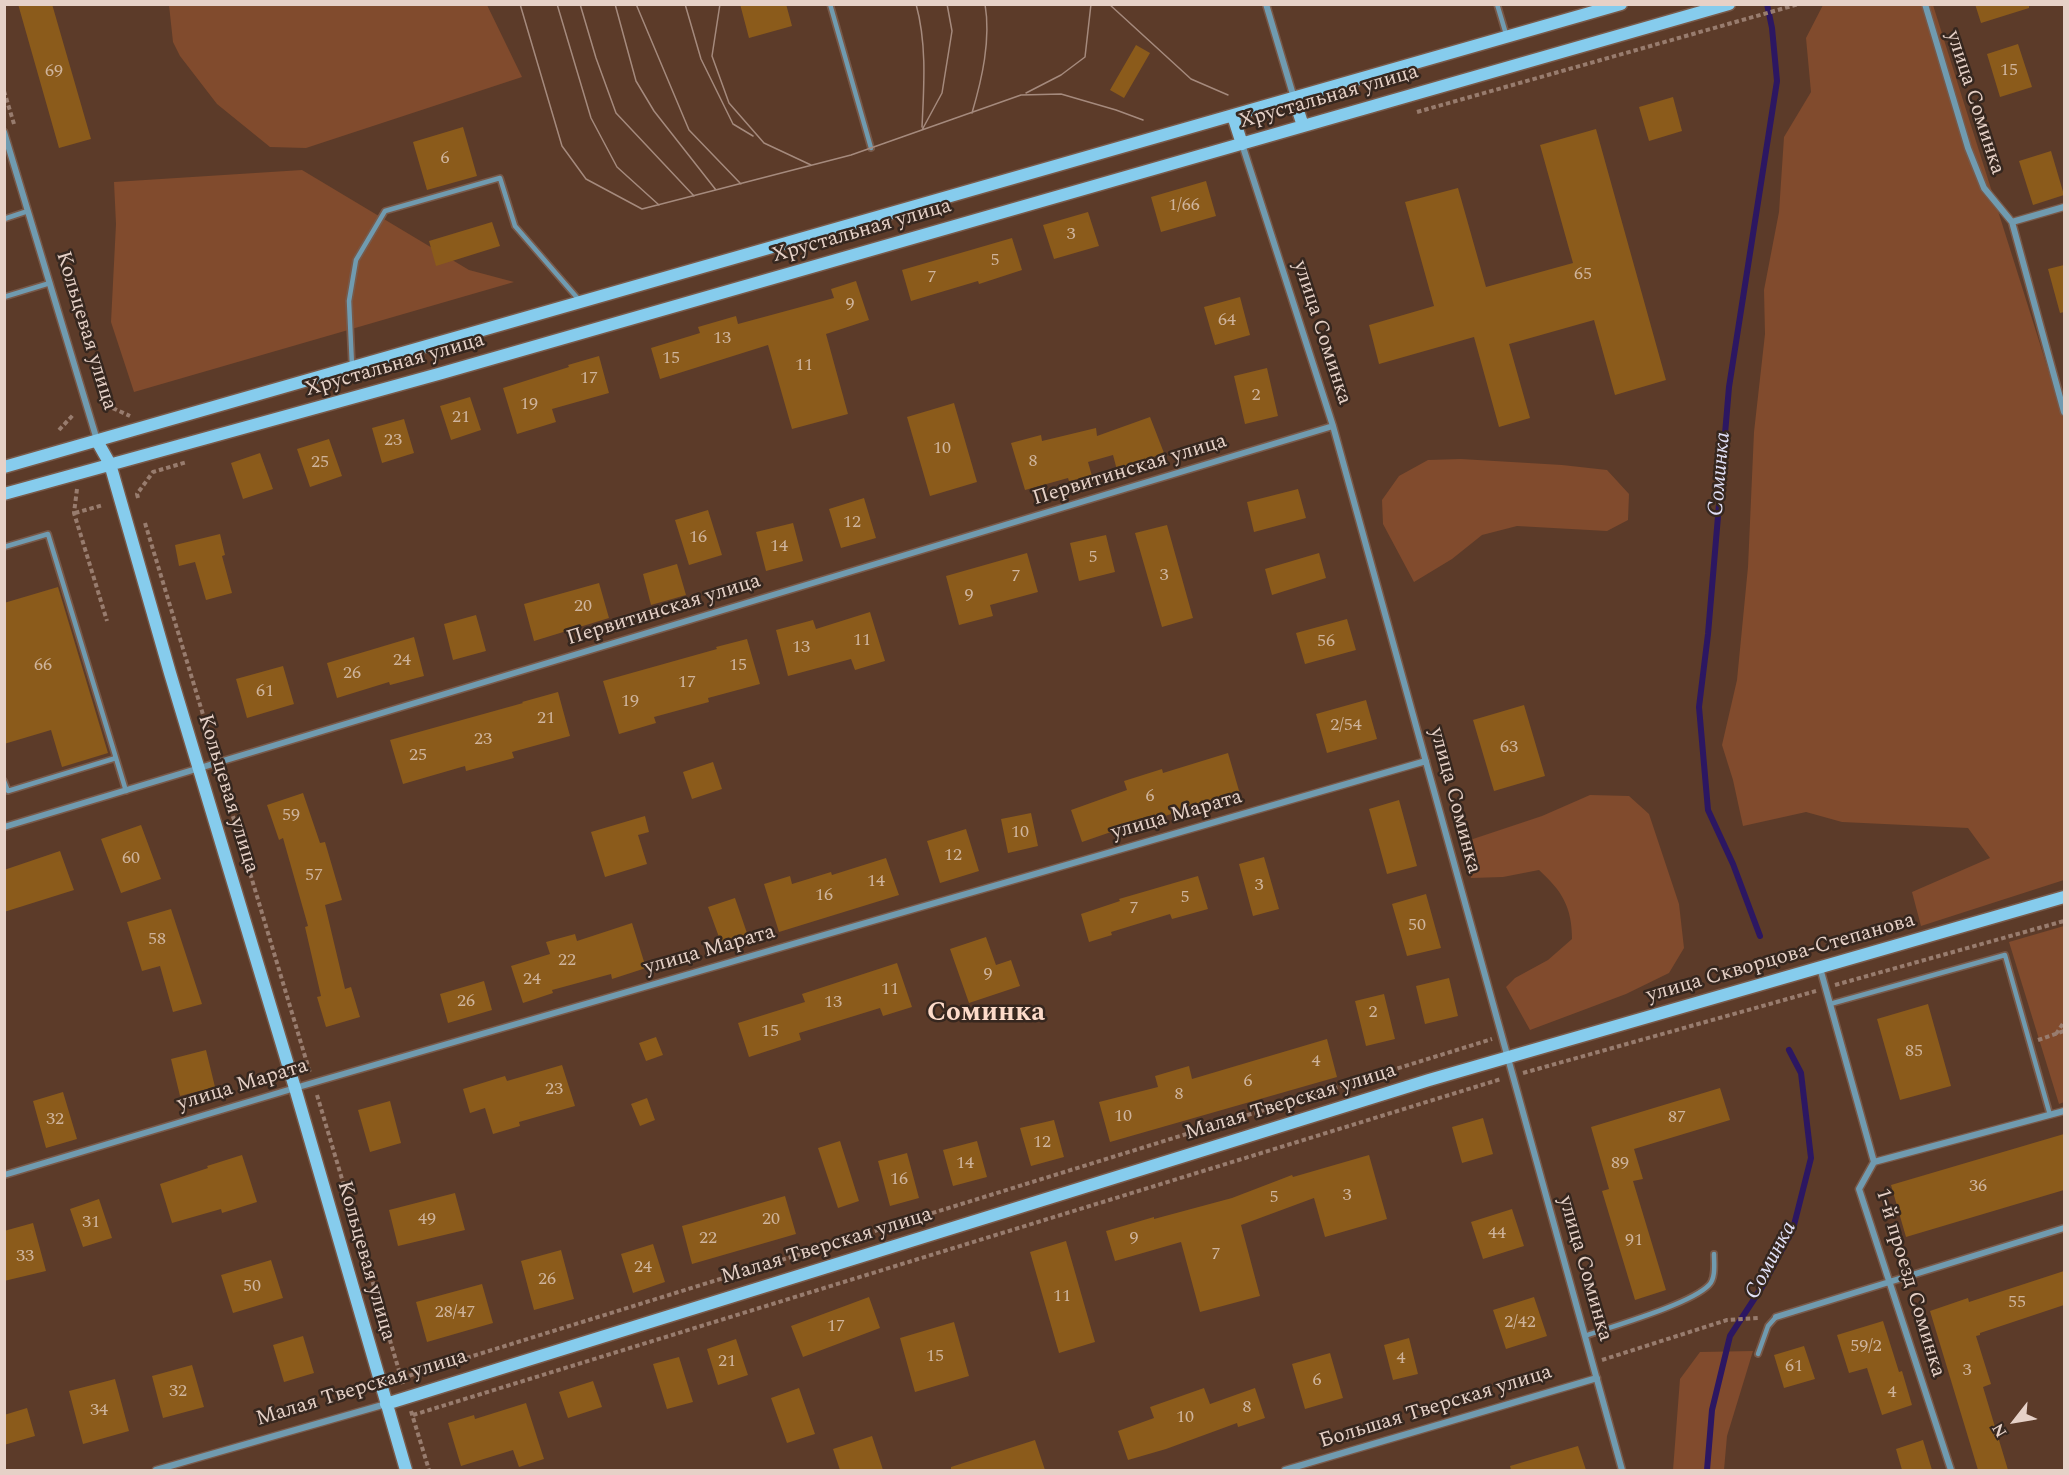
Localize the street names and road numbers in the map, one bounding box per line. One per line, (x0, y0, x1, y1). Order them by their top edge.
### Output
street label: улица Соминка (1939, 28, 2009, 178)
street label: Хрустальная улица (1236, 60, 1422, 136)
street label: Хрустальная улица (769, 194, 955, 270)
street label: Кольцевая улица (49, 249, 121, 413)
street label: улица Соминка (1286, 258, 1356, 408)
street label: Хрустальная улица (302, 328, 488, 404)
street label: Первитинская улица (1030, 429, 1230, 513)
street label: Первитинская улица (564, 569, 764, 653)
street label: Кольцевая улица (191, 712, 263, 876)
street label: улица Соминка (1422, 725, 1486, 877)
street label: улица Марата (1109, 785, 1245, 847)
street label: улица Скворцова-Степанова (1644, 909, 1918, 1009)
street label: улица Марата (642, 920, 778, 982)
street label: улица Марата (175, 1054, 311, 1118)
street label: Малая Тверская улица (1182, 1059, 1400, 1147)
street label: Кольцевая улица (330, 1178, 400, 1344)
street label: 1-й проезд Соминка (1868, 1186, 1950, 1380)
street label: улица Соминка (1551, 1193, 1617, 1345)
street label: Малая Тверская улица (718, 1203, 936, 1291)
street label: Малая Тверская улица (253, 1345, 471, 1433)
street label: Большая Тверская улица (1317, 1361, 1555, 1455)

